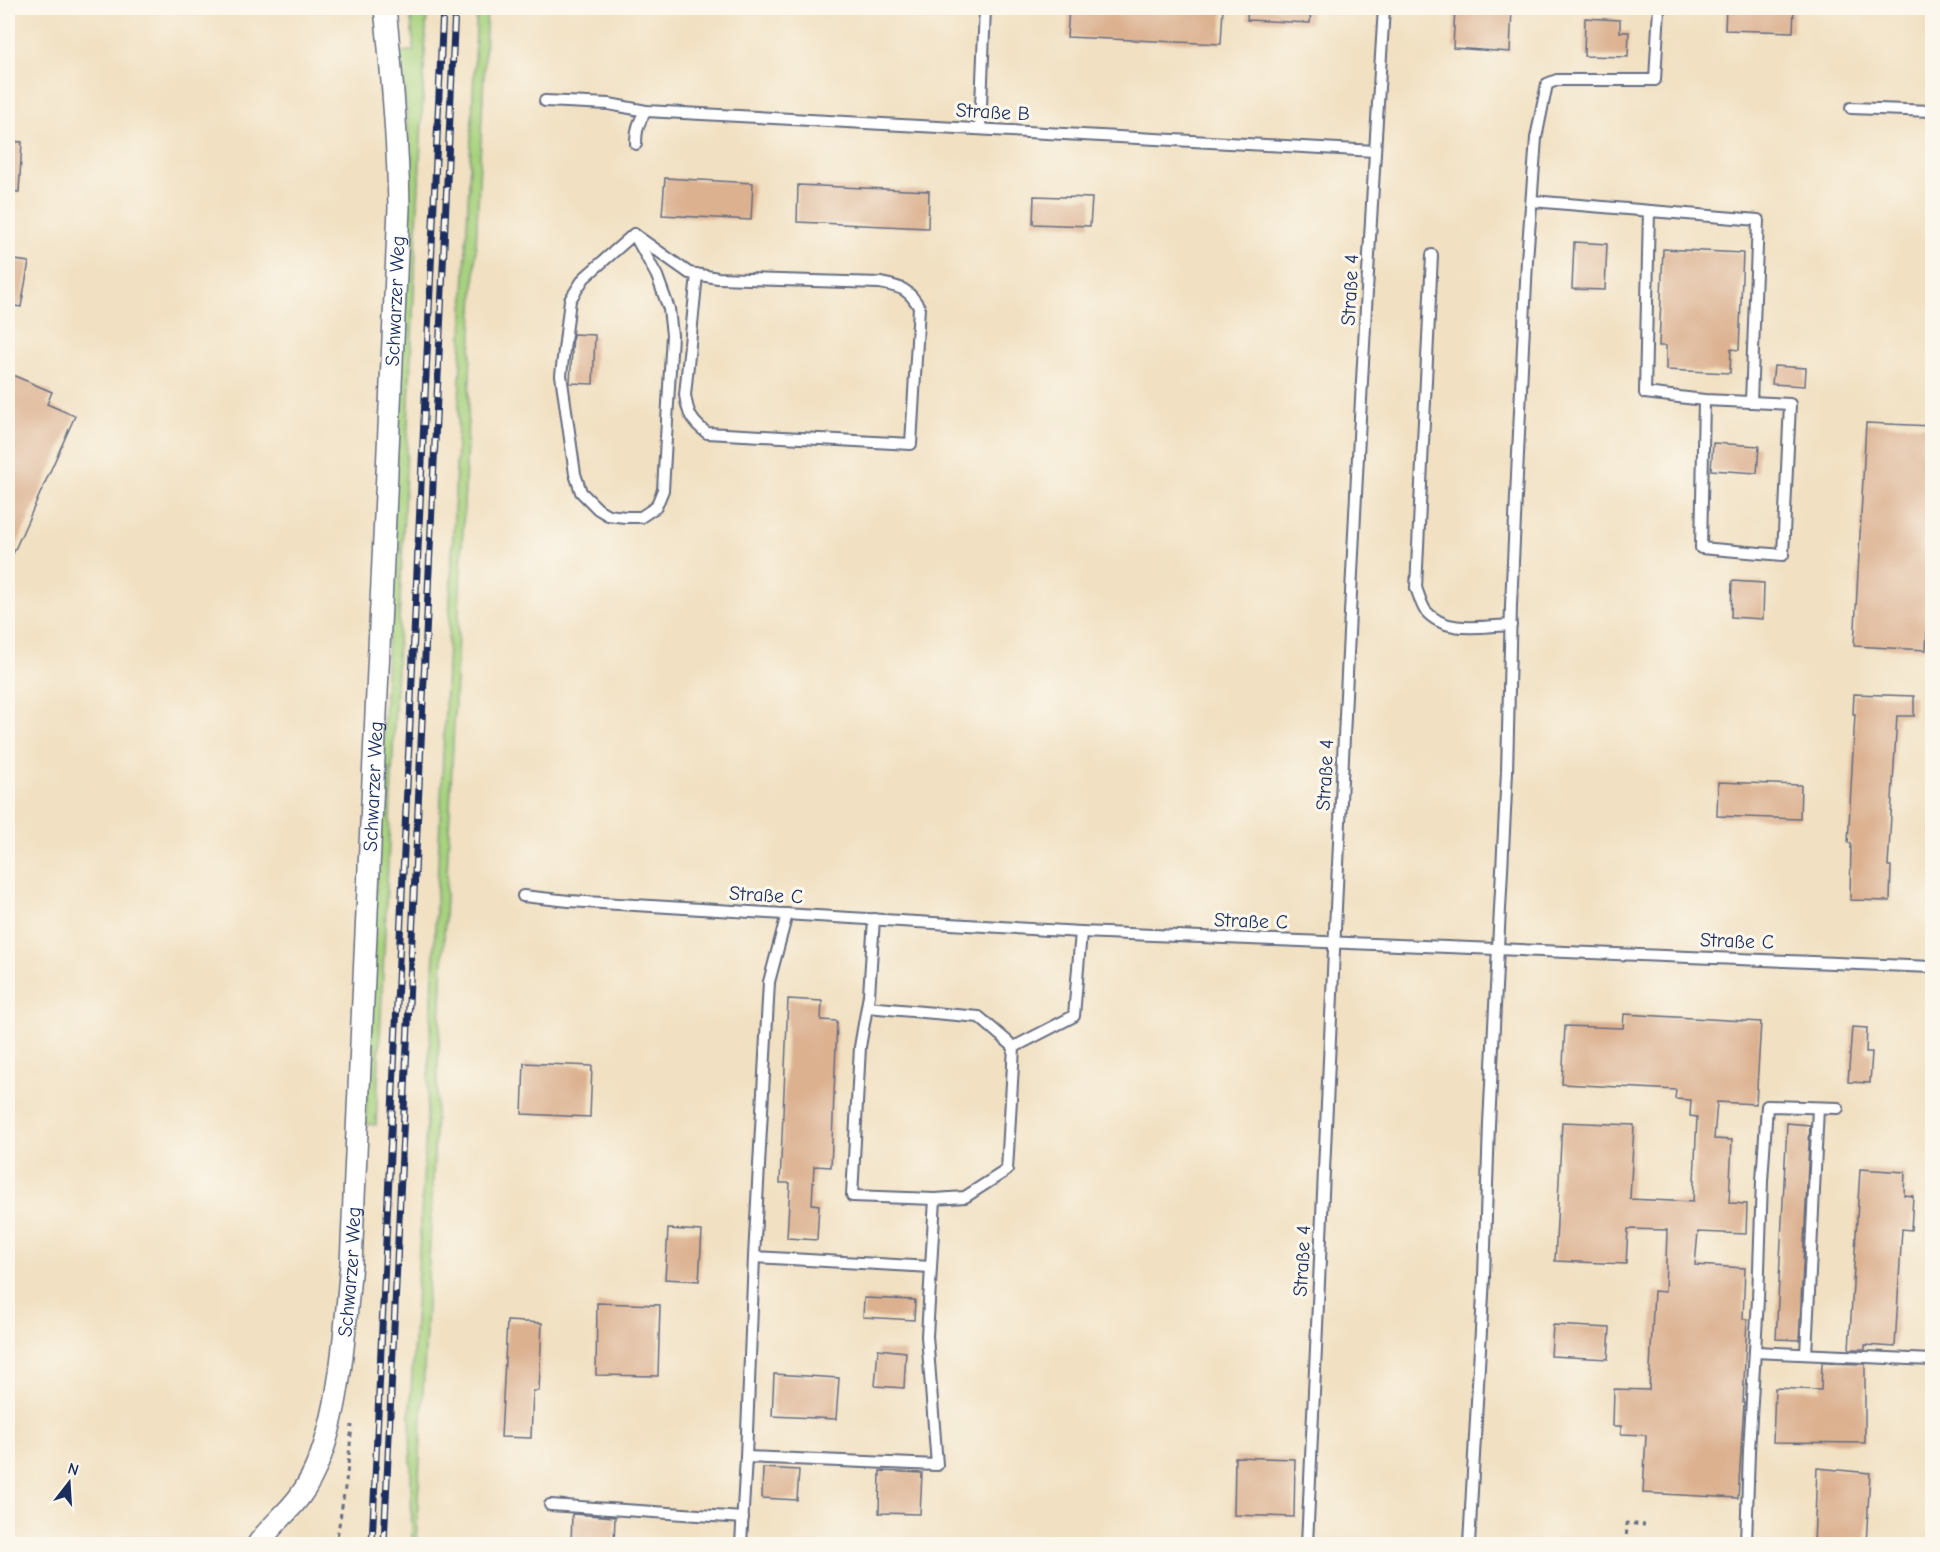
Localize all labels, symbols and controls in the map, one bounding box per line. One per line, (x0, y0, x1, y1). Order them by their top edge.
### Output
street label: Straße B (955, 99, 1031, 125)
street label: Schwarzer Weg (380, 235, 409, 367)
street label: Straße 4 (1337, 254, 1363, 326)
street label: Schwarzer Weg (358, 721, 387, 852)
street label: Straße 4 (1312, 739, 1338, 811)
street label: Straße C (728, 882, 804, 908)
street label: Straße C (1214, 908, 1288, 934)
street label: Straße C (1700, 928, 1774, 954)
street label: Schwarzer Weg (333, 1206, 365, 1338)
street label: Straße 4 (1289, 1225, 1315, 1297)
north arrow (39, 1453, 99, 1513)
text: N (65, 1459, 81, 1480)

